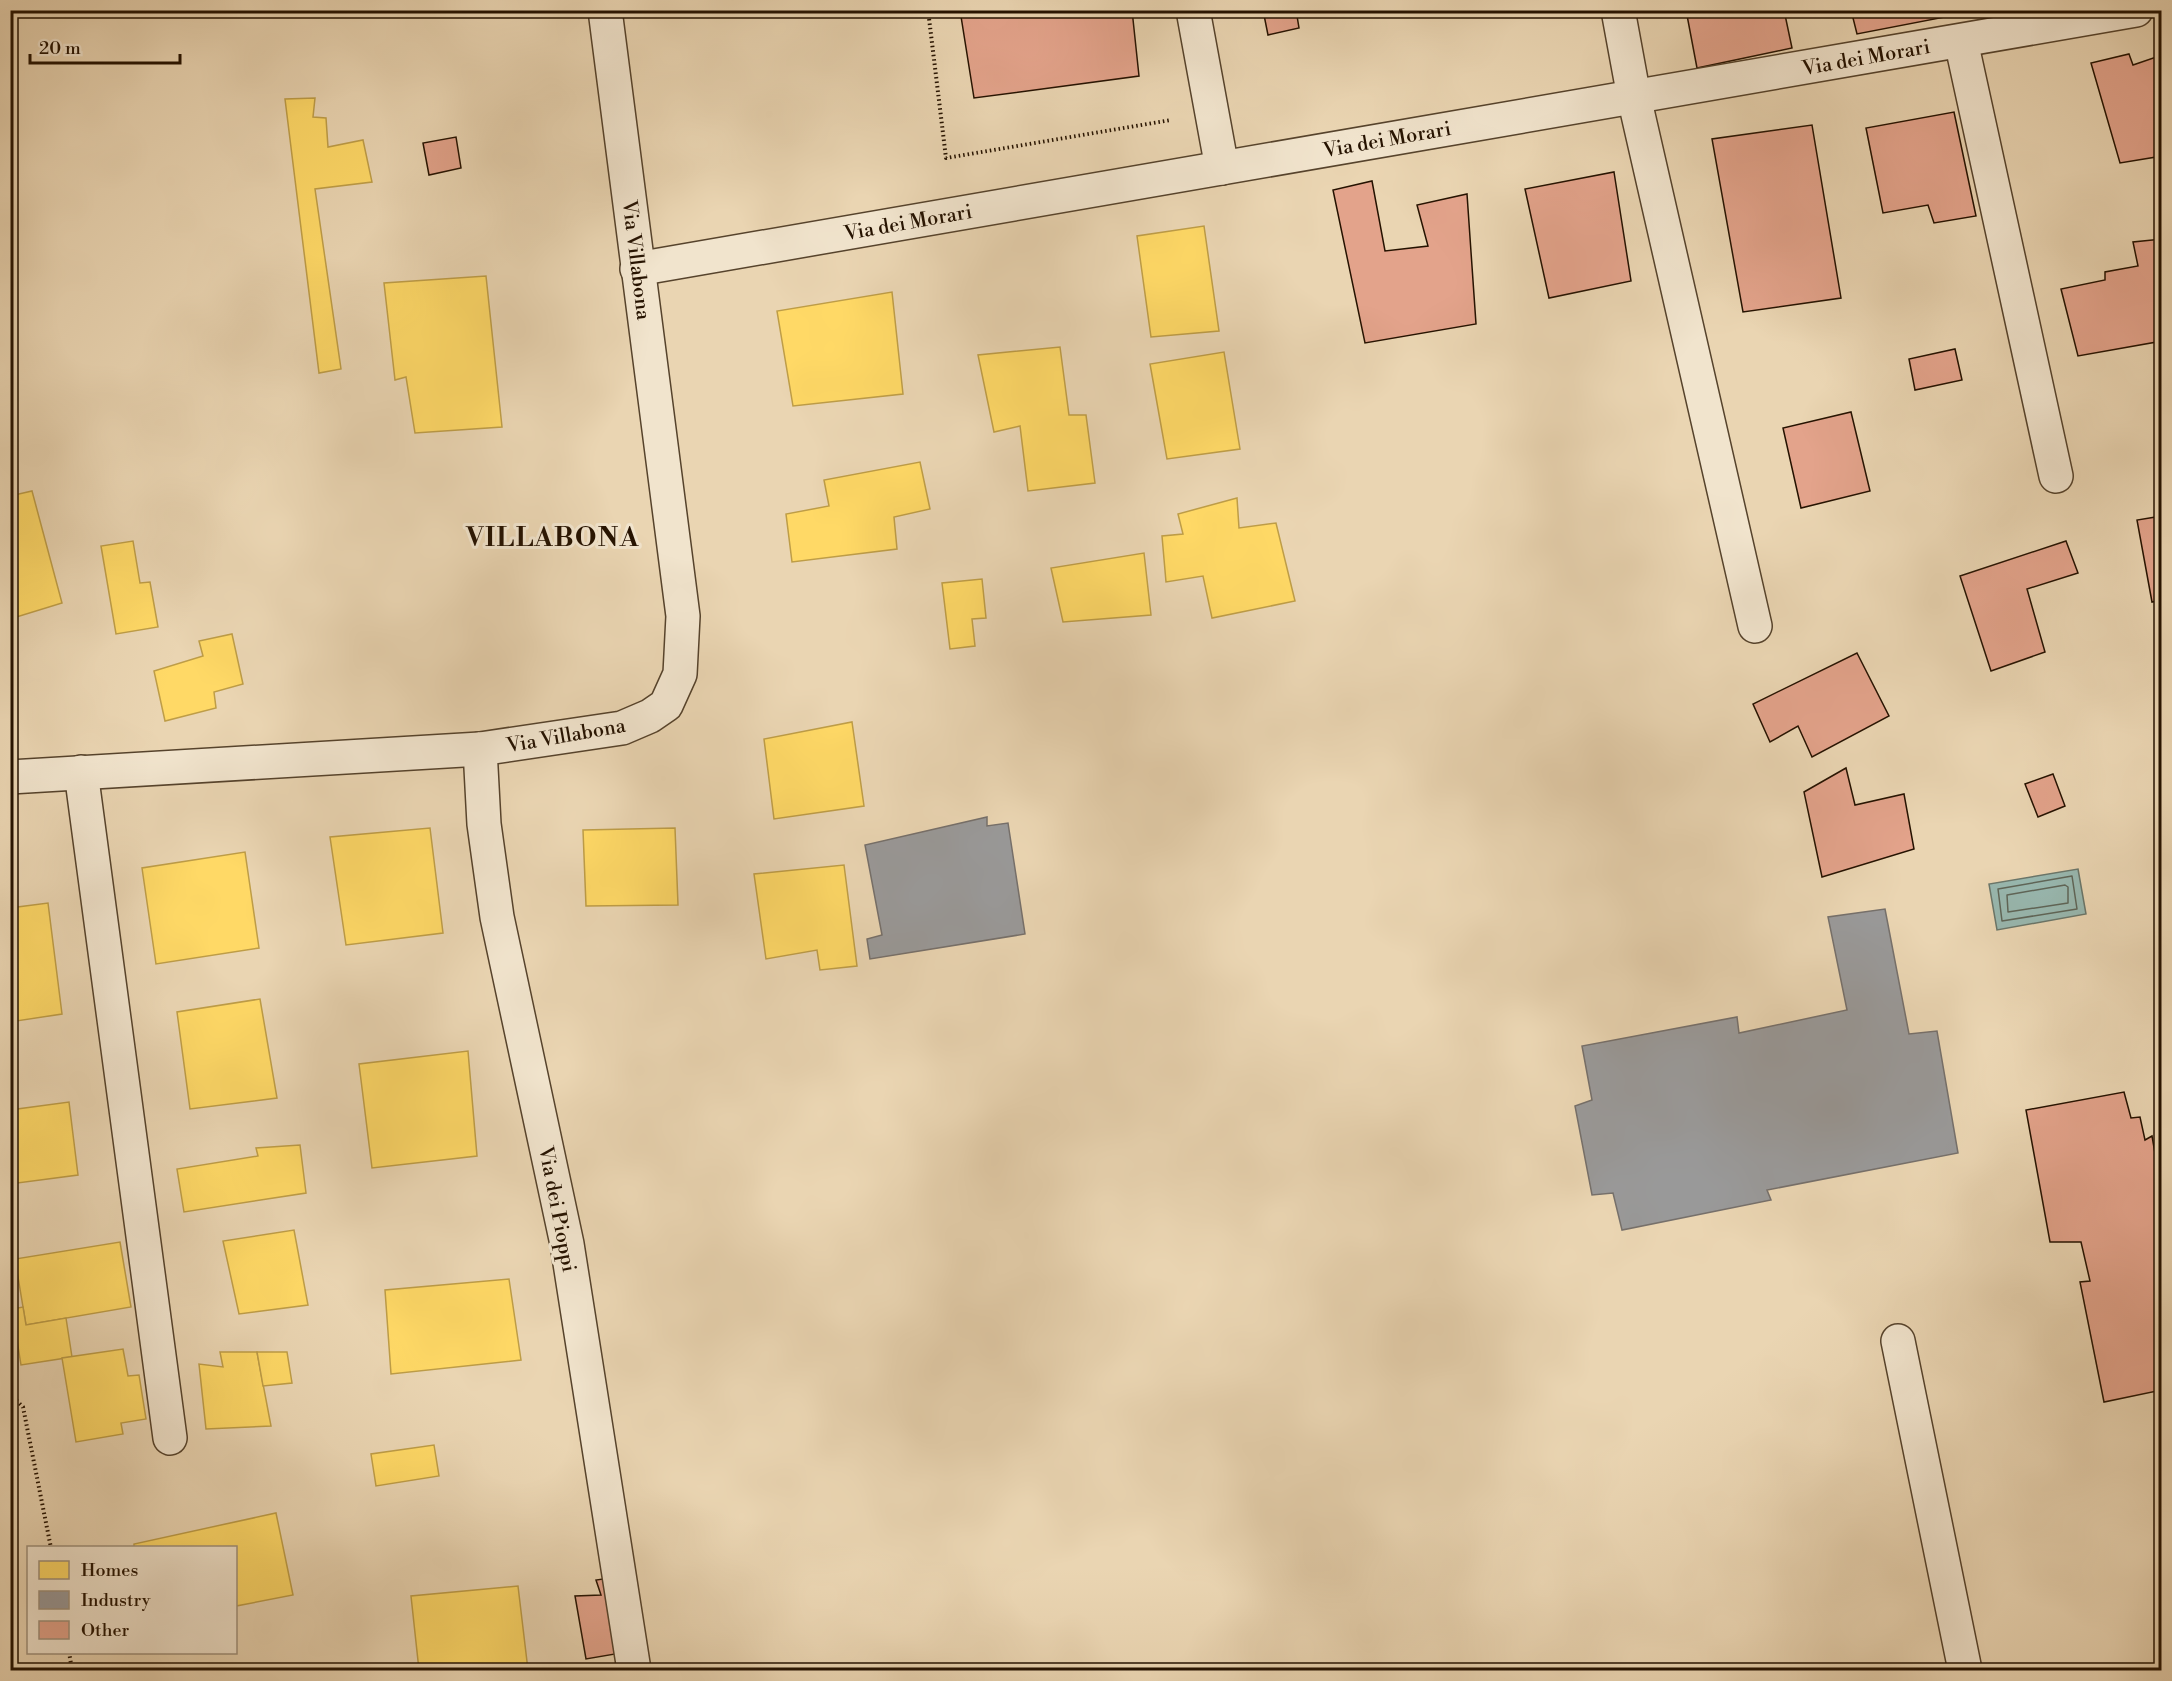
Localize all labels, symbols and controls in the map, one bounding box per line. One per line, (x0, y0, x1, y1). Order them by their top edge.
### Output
scale bar (30, 27, 180, 65)
street label: Via dei Morari (1799, 35, 1933, 82)
text: 20 m (39, 37, 81, 60)
street label: Via dei Morari (1320, 117, 1454, 164)
street label: Via Villabona (616, 198, 655, 322)
street label: Via dei Morari (841, 200, 975, 247)
district label: VILLABONA (465, 522, 640, 554)
street label: Via Villabona (504, 714, 629, 759)
street label: Via dei Pioppi (532, 1143, 581, 1275)
legend (27, 1546, 237, 1654)
text: Homes (81, 1559, 138, 1582)
text: Industry (81, 1589, 151, 1612)
text: Other (81, 1619, 129, 1642)

